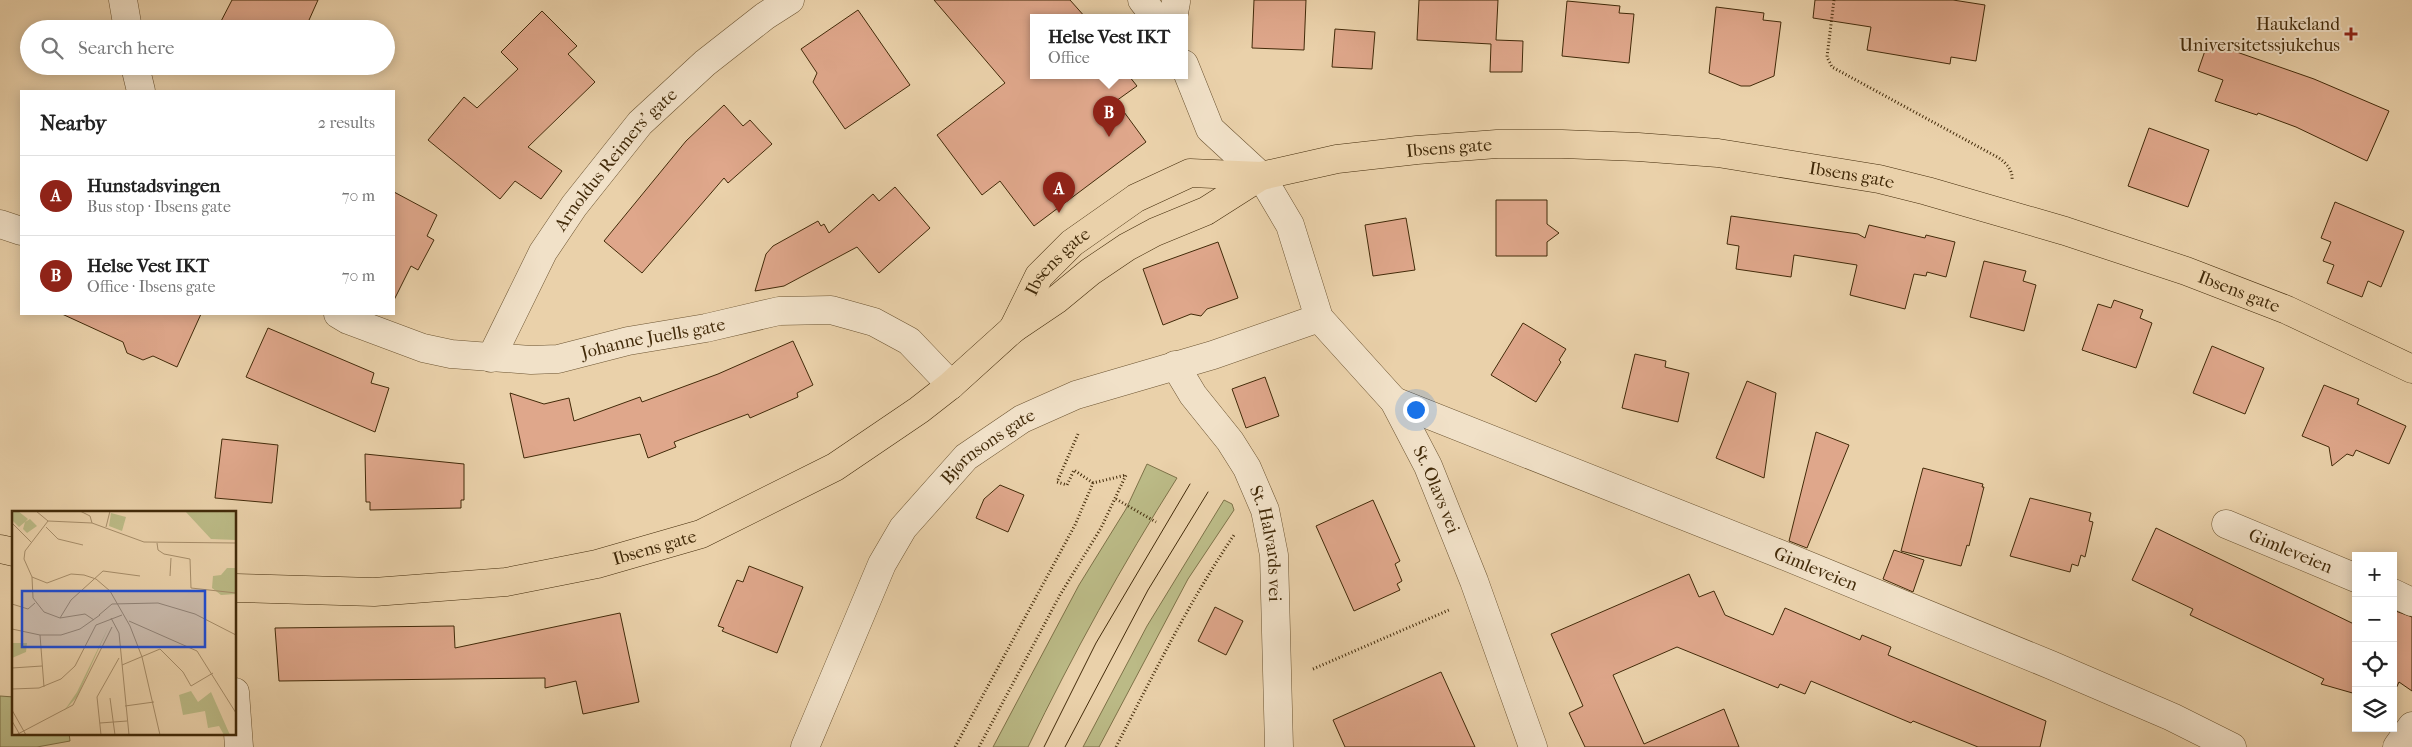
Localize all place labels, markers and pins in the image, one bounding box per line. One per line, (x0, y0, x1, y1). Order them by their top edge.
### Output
place label: Haukeland Universitetssjukehus (2179, 14, 2340, 56)
marker: Haukeland Universitetssjukehus (2344, 27, 2358, 41)
pin: B (1093, 96, 1125, 137)
pin: A (1043, 172, 1075, 213)

